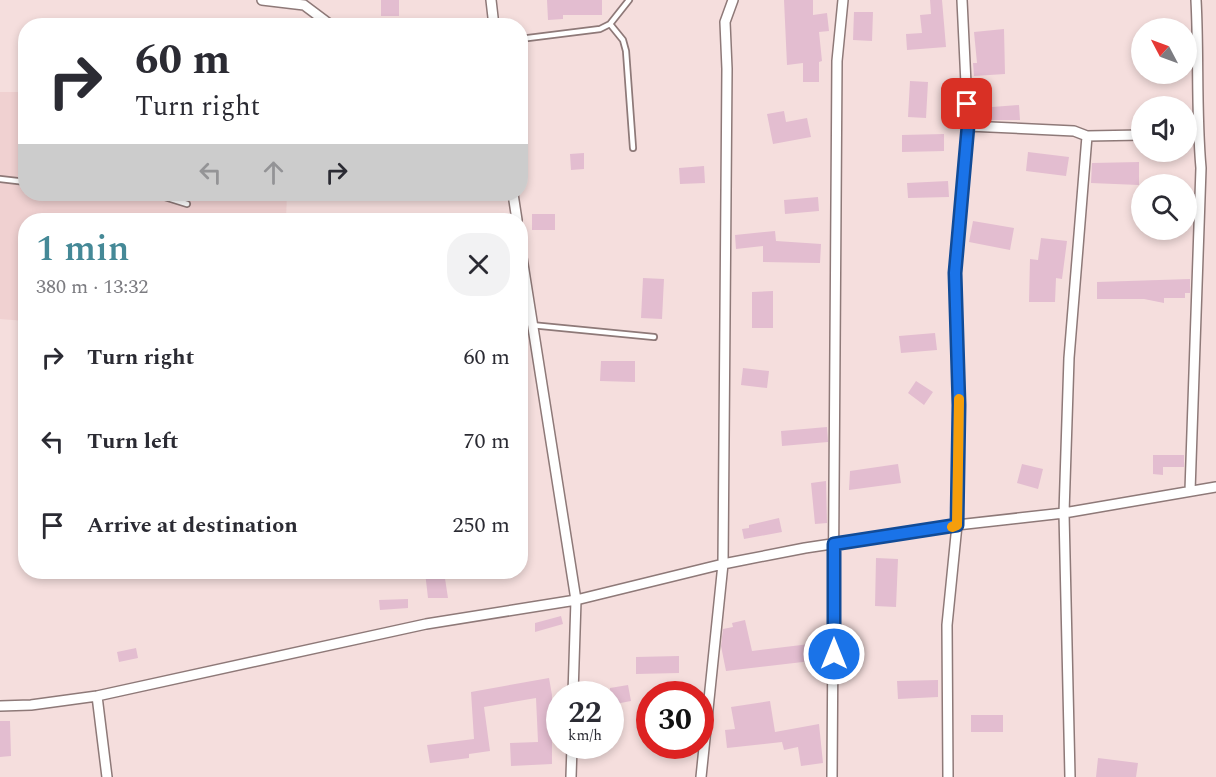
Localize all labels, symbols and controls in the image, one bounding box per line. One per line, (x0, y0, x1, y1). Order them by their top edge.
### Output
north arrow (1131, 18, 1197, 84)
map controls (1131, 18, 1197, 240)
text: 60 m (135, 29, 230, 92)
icon: right (36, 42, 114, 120)
pin (941, 78, 992, 129)
text: Turn right (135, 86, 260, 128)
icon: arrive (950, 87, 983, 120)
button: sound (1131, 96, 1197, 162)
icon: left (194, 156, 227, 189)
icon: ahead (257, 156, 290, 189)
icon: right (320, 156, 353, 189)
button: search (1131, 174, 1197, 240)
text: 1 min (36, 222, 129, 277)
button: close (447, 233, 510, 296)
text: 380 m · 13:32 (36, 272, 148, 302)
icon: right (36, 341, 69, 374)
text: Turn right (87, 341, 194, 374)
text: 60 m (464, 341, 510, 374)
icon: left (36, 425, 69, 458)
text: Turn left (87, 425, 179, 458)
text: 70 m (464, 425, 510, 458)
icon: arrive (36, 509, 69, 542)
text: Arrive at destination (87, 509, 298, 542)
text: 250 m (453, 509, 510, 542)
position arrow (802, 622, 866, 686)
speed limit sign: 30 (636, 681, 714, 759)
text: 22 (568, 690, 602, 736)
text: km/h (568, 724, 602, 747)

